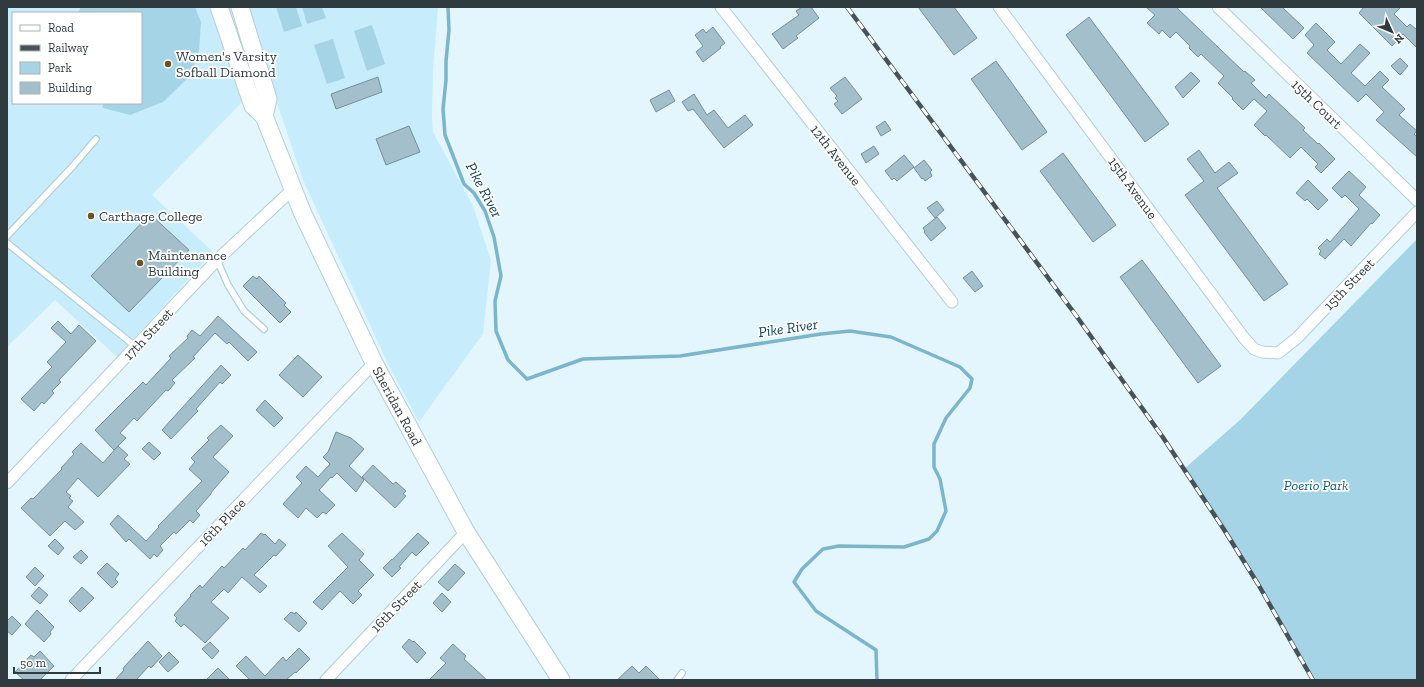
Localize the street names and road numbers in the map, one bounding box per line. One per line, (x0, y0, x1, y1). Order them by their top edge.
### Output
street label: 15th Court (1288, 76, 1346, 133)
street label: 12th Avenue (807, 121, 865, 189)
street label: 15th Avenue (1104, 154, 1161, 223)
street label: 15th Street (1320, 254, 1379, 314)
street label: 17th Street (120, 304, 177, 364)
street label: Sheridan Road (369, 364, 425, 449)
street label: 16th Place (195, 494, 250, 550)
street label: 16th Street (367, 576, 426, 636)

